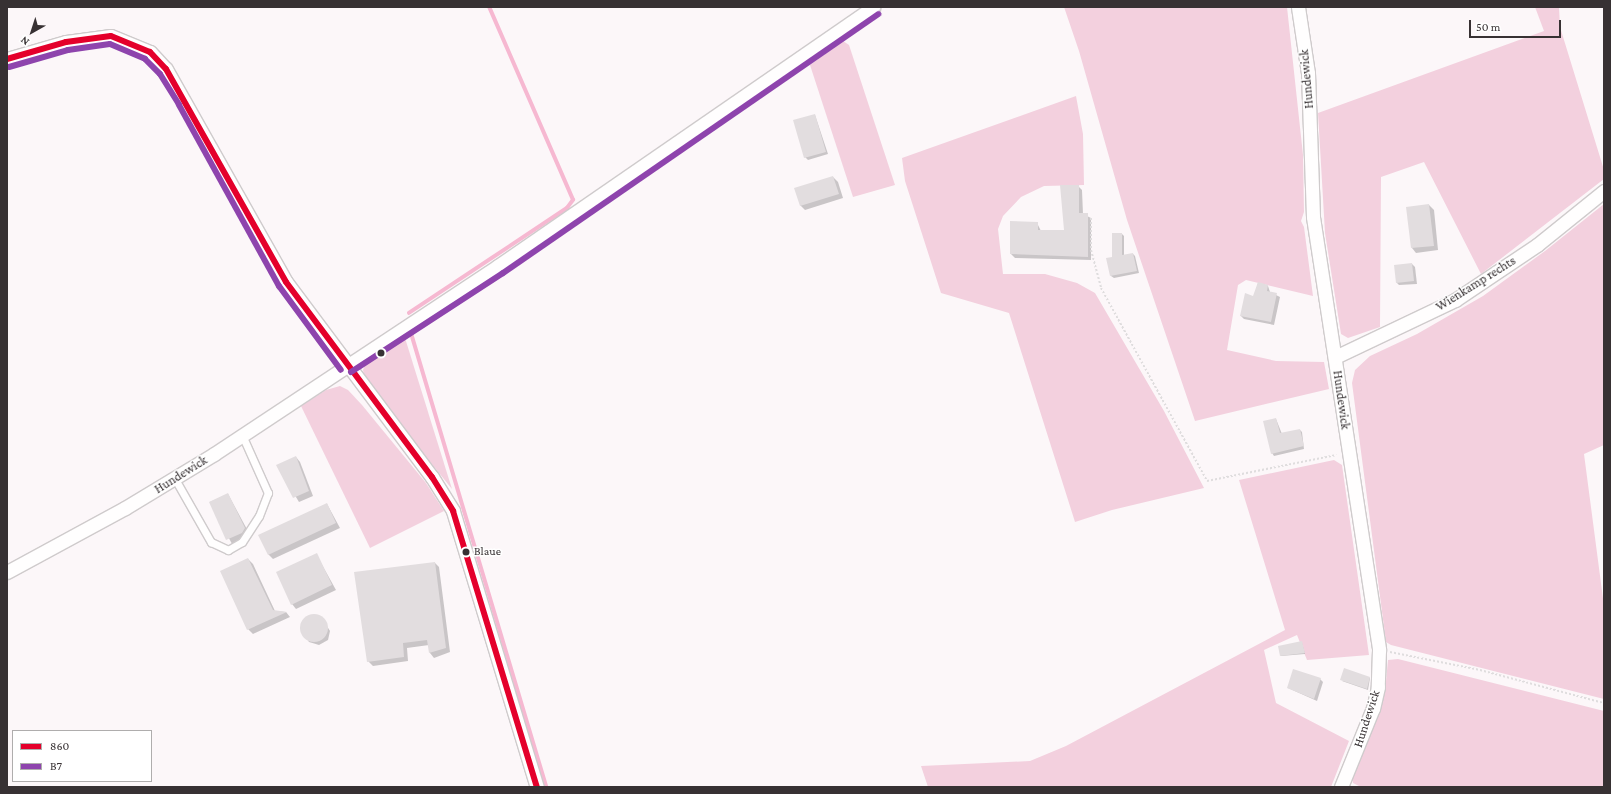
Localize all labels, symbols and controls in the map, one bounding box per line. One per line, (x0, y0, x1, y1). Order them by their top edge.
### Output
north arrow (12, 12, 52, 52)
scale bar (1471, 12, 1563, 38)
text: 50 m (1476, 20, 1500, 34)
text: N (18, 34, 31, 48)
street label: Hundewick (1297, 49, 1317, 109)
street label: Wienkamp rechts (1433, 253, 1519, 315)
unlabelled marker (376, 348, 386, 358)
street label: Hundewick (1329, 369, 1353, 431)
street label: Hundewick (152, 453, 210, 497)
place label: Blaue (474, 545, 501, 559)
marker: Blaue (461, 547, 471, 557)
street label: Hundewick (1350, 688, 1384, 750)
legend (12, 730, 152, 782)
text: 860 (50, 739, 69, 753)
text: B7 (50, 759, 62, 773)

